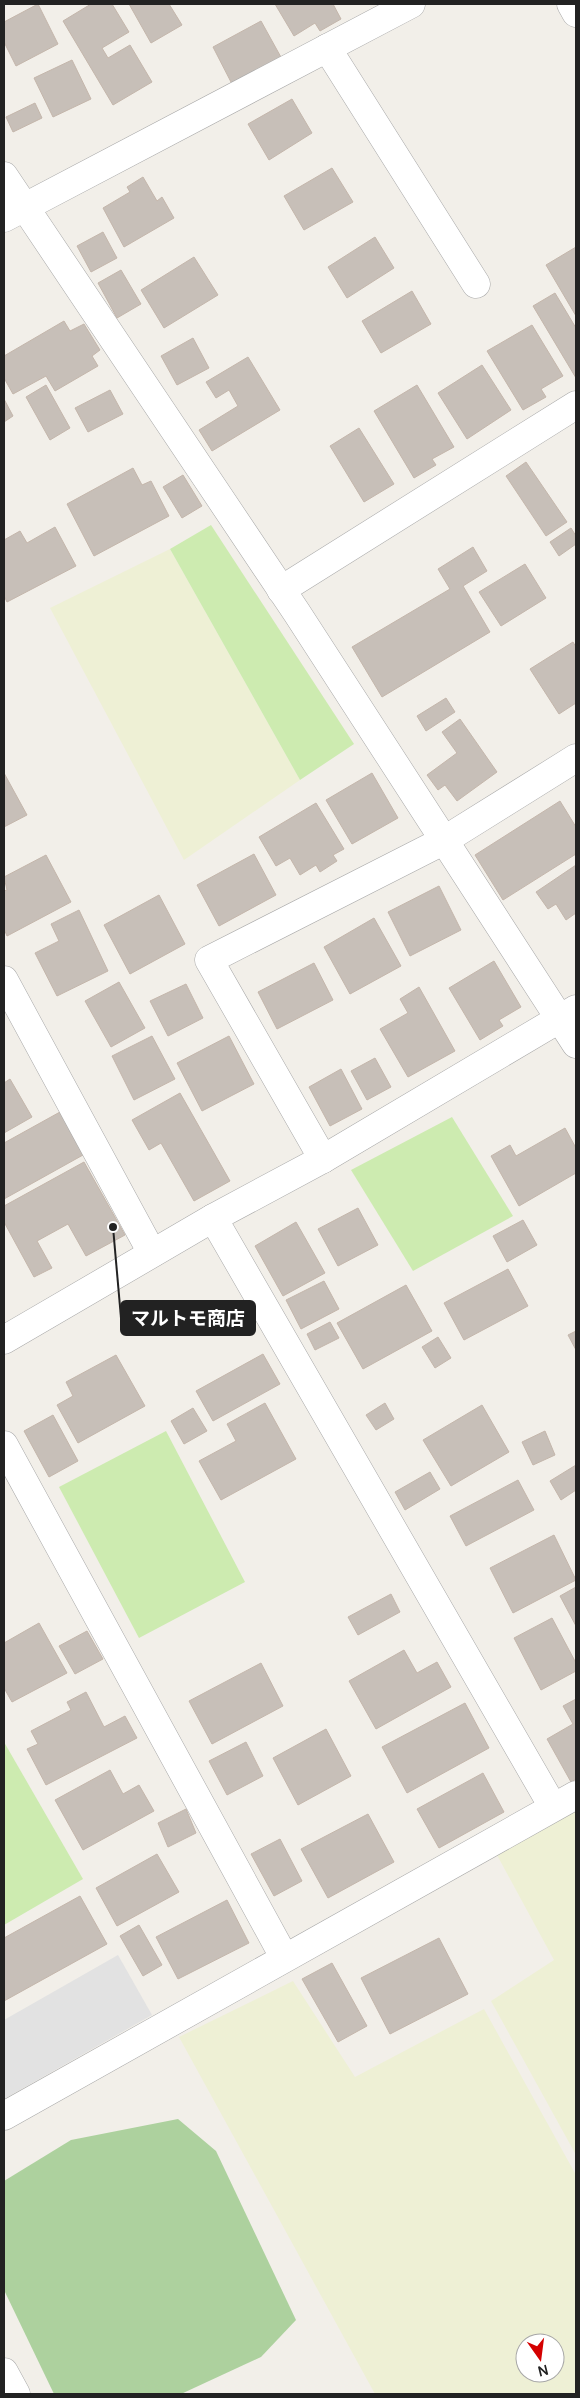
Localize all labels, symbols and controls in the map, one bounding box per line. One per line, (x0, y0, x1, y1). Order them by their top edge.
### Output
callout: マルトモ商店 (121, 1301, 255, 1335)
text: マルトモ商店 (131, 1305, 245, 1331)
north arrow (515, 2333, 565, 2383)
text: N (536, 2361, 550, 2382)

